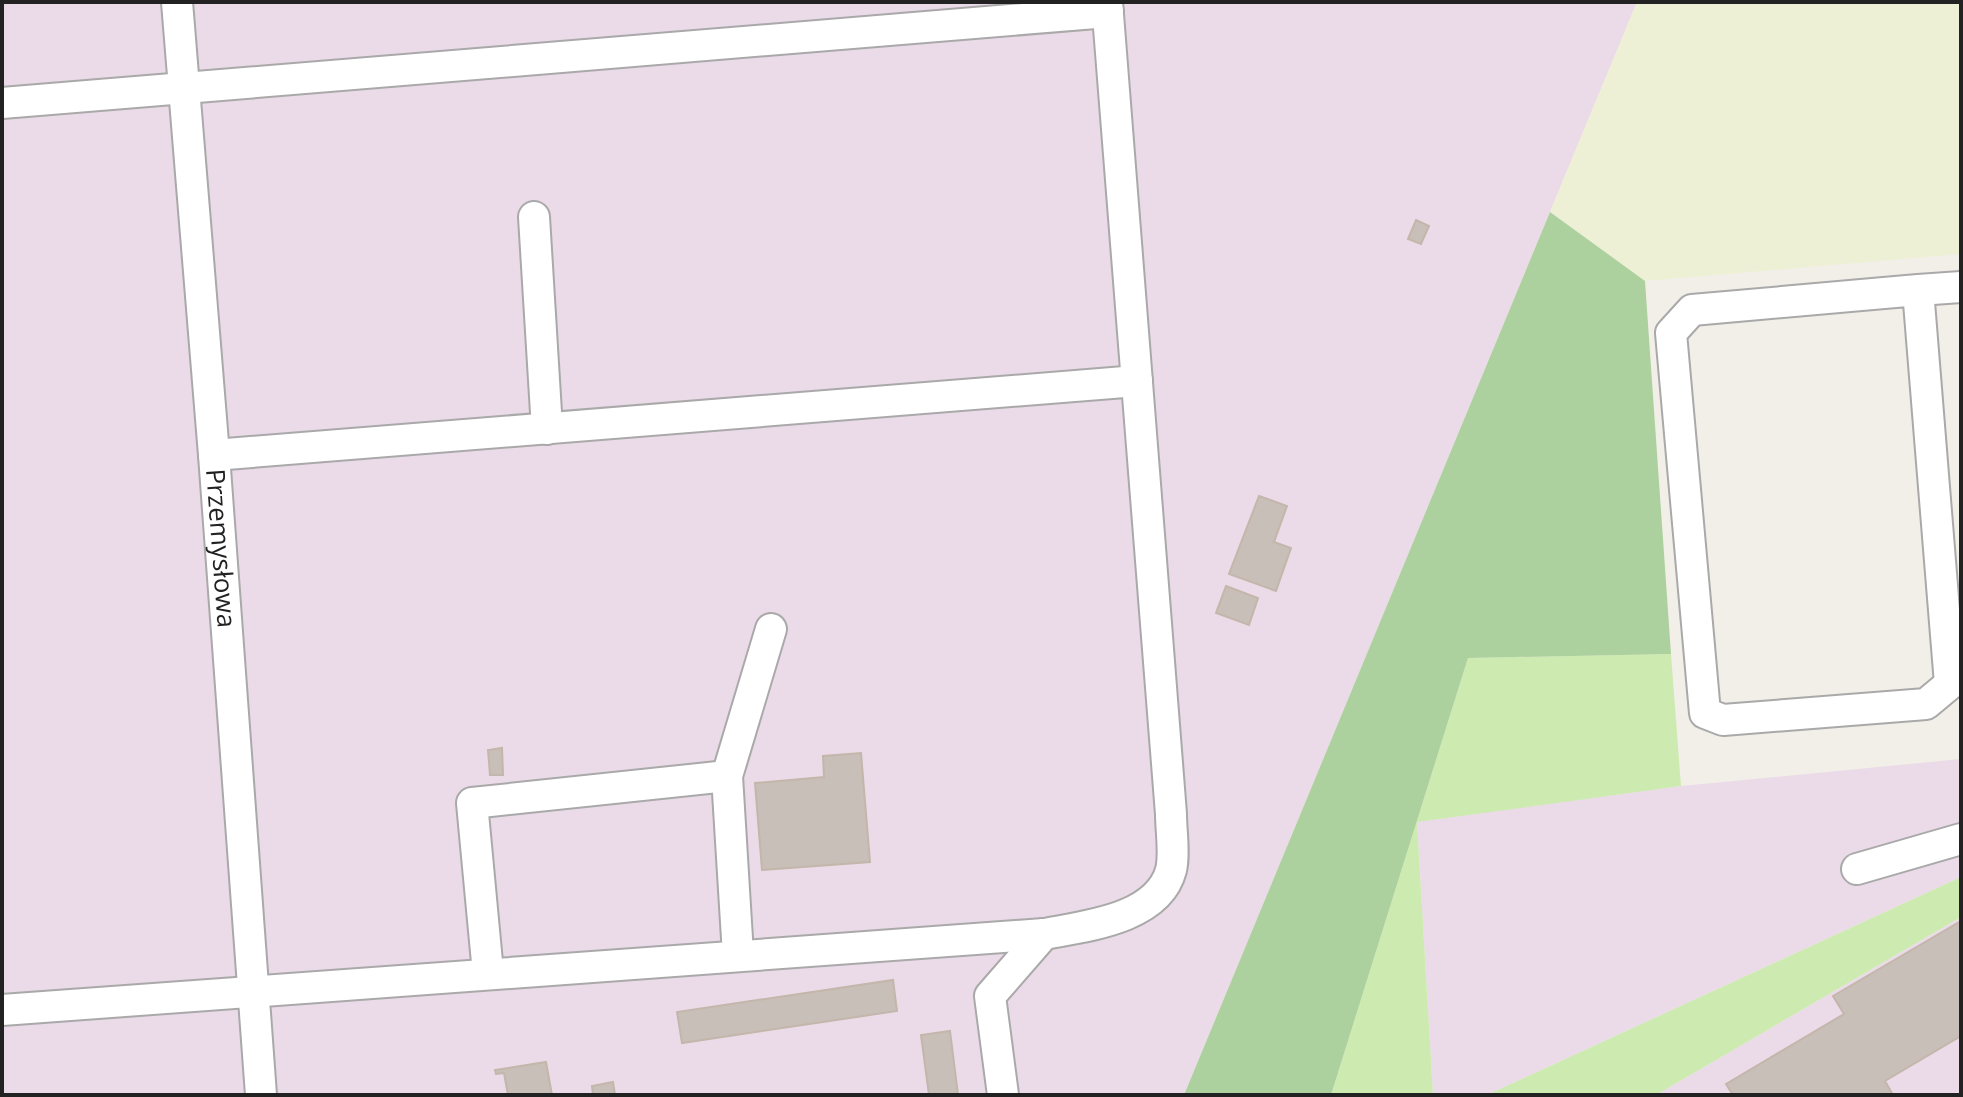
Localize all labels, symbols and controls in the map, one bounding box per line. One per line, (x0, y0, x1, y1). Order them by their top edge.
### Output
street label: Przemysłowa (198, 467, 246, 629)

